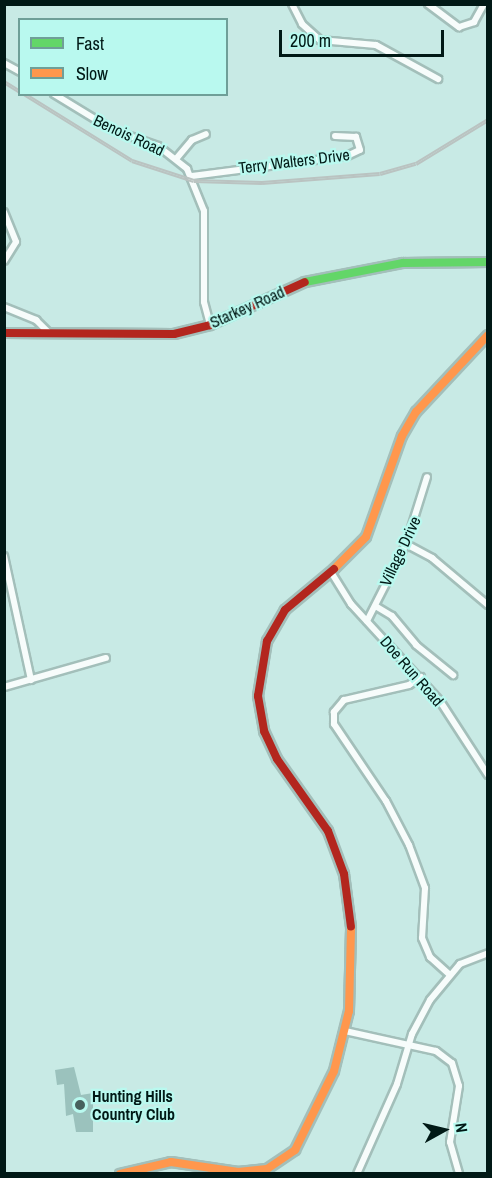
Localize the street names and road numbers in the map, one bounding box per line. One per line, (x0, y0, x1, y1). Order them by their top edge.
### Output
street label: Benois Road (91, 110, 167, 160)
street label: Terry Walters Drive (237, 145, 351, 177)
street label: Starkey Road (207, 282, 287, 332)
street label: Village Drive (375, 513, 425, 589)
street label: Doe Run Road (376, 632, 448, 710)

